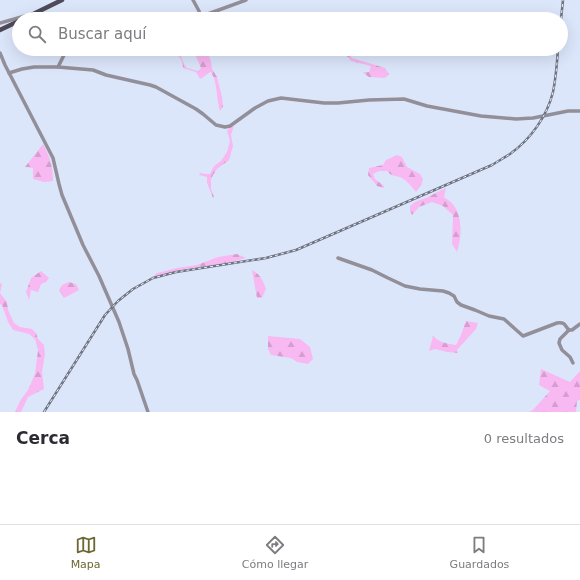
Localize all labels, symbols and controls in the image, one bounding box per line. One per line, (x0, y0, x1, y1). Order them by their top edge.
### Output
search box (12, 12, 568, 56)
icon: search (26, 23, 48, 45)
text: Buscar aquí (58, 25, 146, 43)
text: Cerca (16, 428, 70, 448)
text: 0 resultados (484, 431, 564, 446)
tab: Mapa (71, 534, 101, 571)
tab: Cómo llegar (242, 534, 308, 571)
tab: Guardados (450, 534, 509, 571)

